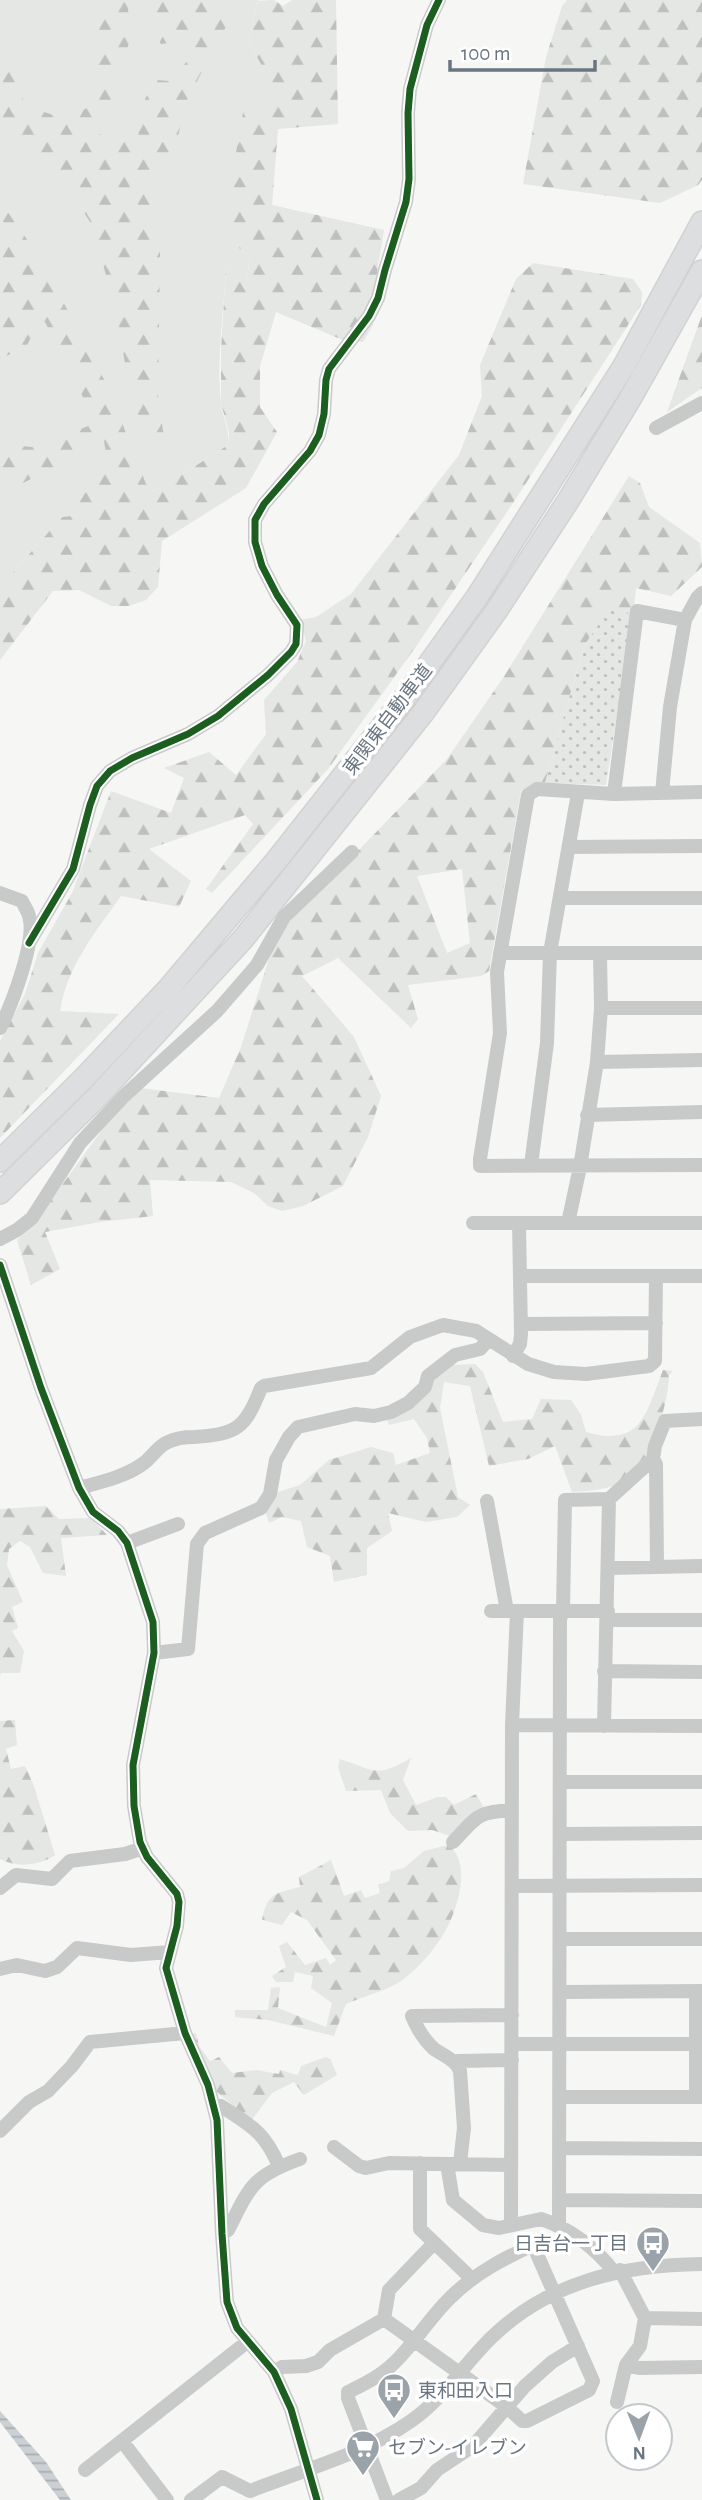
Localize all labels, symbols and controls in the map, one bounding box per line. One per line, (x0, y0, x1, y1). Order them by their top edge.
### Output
scale bar (450, 28, 595, 72)
text: 100 m (461, 43, 511, 64)
street label: 東関東自動車道 (340, 660, 436, 779)
bus stop icon: 日吉台一丁目 (634, 2224, 672, 2273)
place label: 日吉台一丁目 (514, 2233, 628, 2254)
bus stop icon: 東和田入口 (375, 2371, 413, 2420)
place label: 東和田入口 (418, 2381, 513, 2401)
north arrow (604, 2402, 674, 2472)
supermarket icon: セブン-イレブン (344, 2428, 382, 2477)
place label: セブン-イレブン (388, 2437, 527, 2458)
text: N (632, 2443, 646, 2462)

